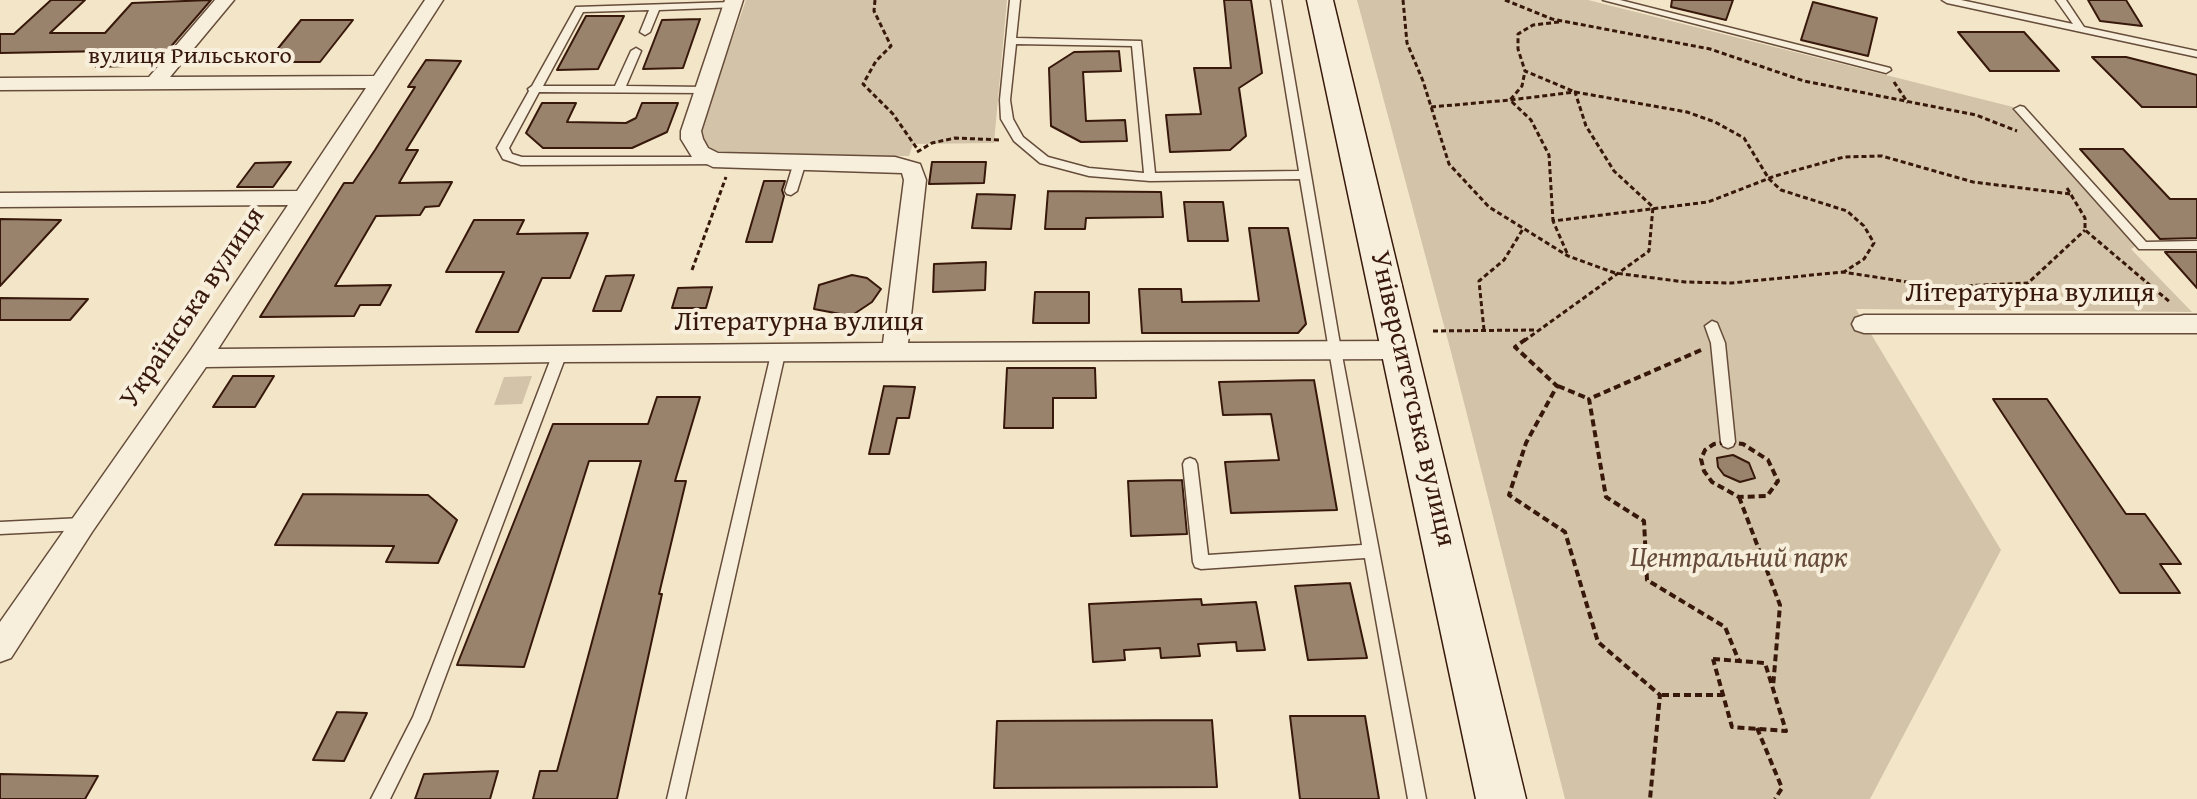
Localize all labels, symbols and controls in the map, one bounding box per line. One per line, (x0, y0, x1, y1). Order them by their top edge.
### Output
street label: вулиця Рильського (88, 43, 292, 71)
street label: Українська вулиця (113, 201, 273, 415)
street label: Університетська вулиця (1362, 248, 1462, 550)
street label: Літературна вулиця (1905, 277, 2155, 311)
street label: Літературна вулиця (674, 306, 924, 340)
park label: Центральний парк (1630, 542, 1848, 576)

